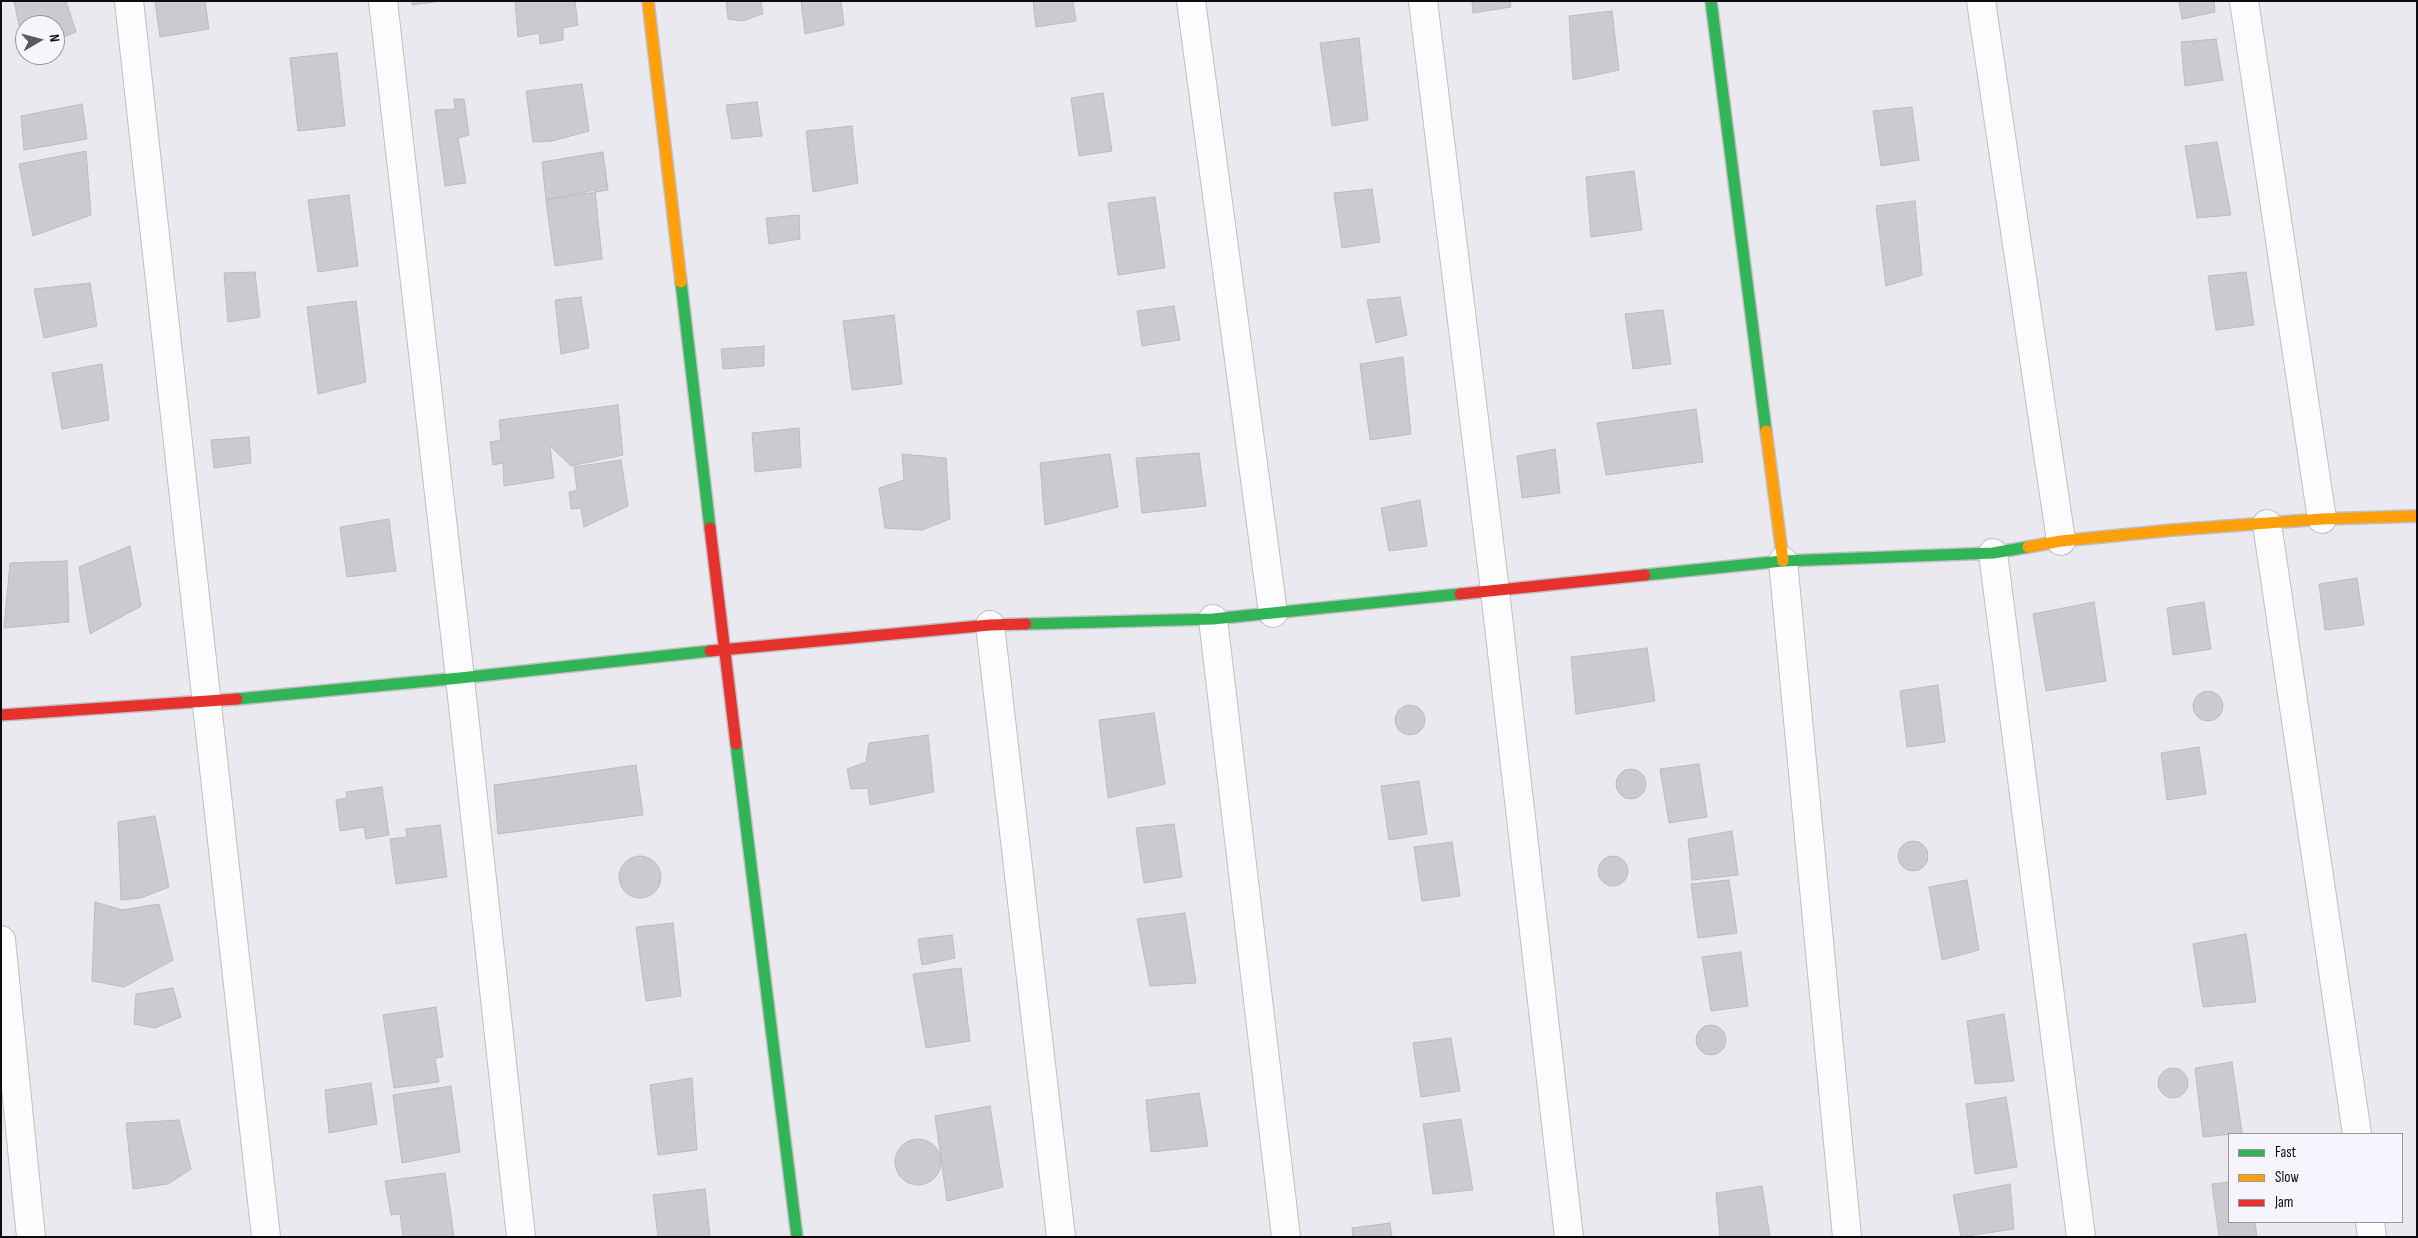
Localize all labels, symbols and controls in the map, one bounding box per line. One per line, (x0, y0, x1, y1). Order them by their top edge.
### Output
north arrow (15, 15, 65, 65)
text: N (45, 33, 63, 43)
legend (2228, 1133, 2403, 1223)
text: Fast (2275, 1143, 2296, 1162)
text: Slow (2275, 1168, 2299, 1187)
text: Jam (2275, 1193, 2293, 1212)

